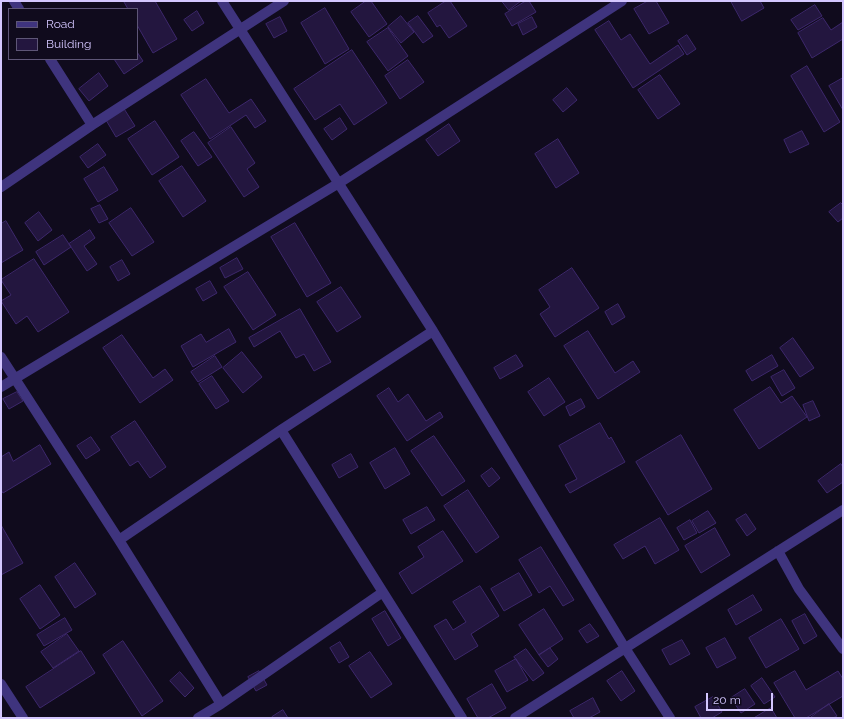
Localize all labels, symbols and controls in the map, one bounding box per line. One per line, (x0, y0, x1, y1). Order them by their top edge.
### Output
legend (8, 8, 138, 60)
text: Road (46, 17, 75, 31)
text: Building (46, 37, 92, 51)
scale bar (708, 685, 775, 711)
text: 20 m (713, 693, 741, 707)

